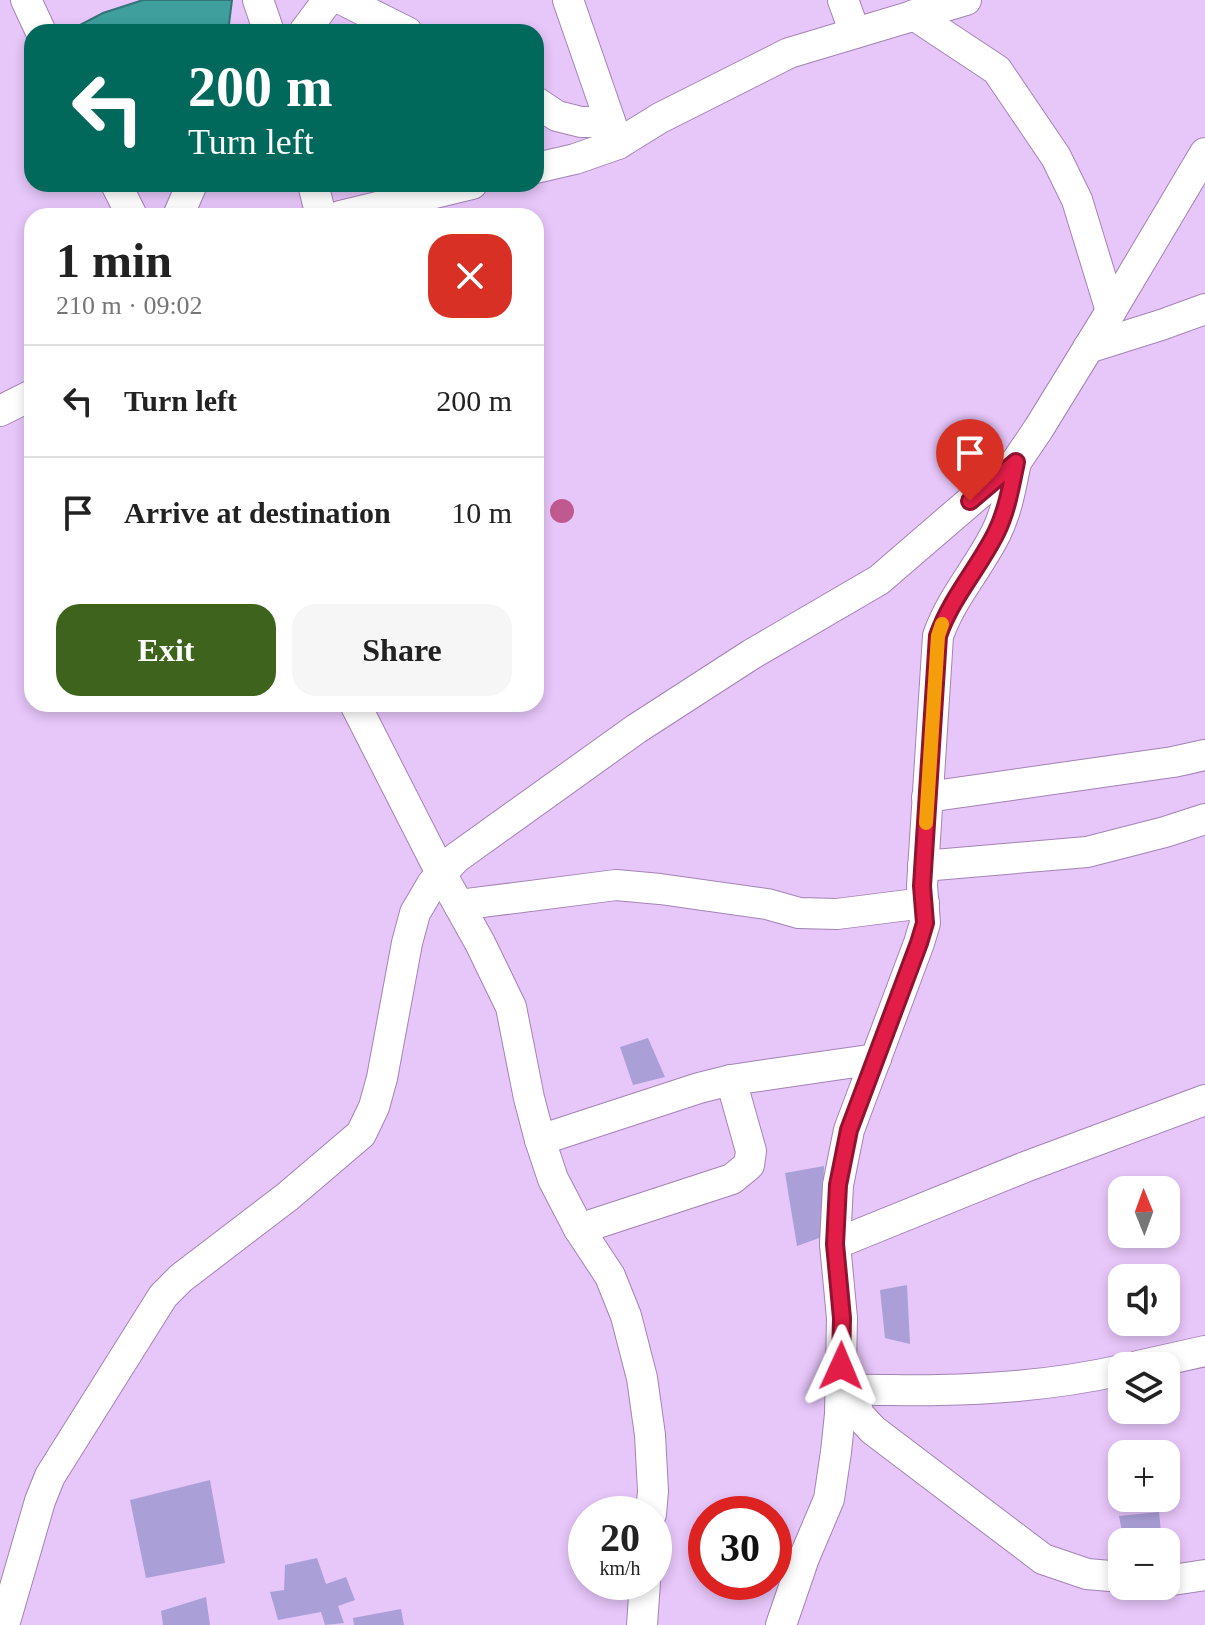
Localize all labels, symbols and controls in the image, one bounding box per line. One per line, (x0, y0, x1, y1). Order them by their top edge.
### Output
icon: left (56, 56, 160, 160)
text: 200 m (188, 56, 333, 118)
text: Turn left (188, 122, 314, 162)
text: 1 min (56, 234, 172, 287)
button: close (428, 234, 512, 318)
text: 210 m · 09:02 (56, 291, 203, 320)
icon: left (56, 379, 100, 423)
text: Turn left (124, 384, 237, 417)
text: 200 m (436, 384, 512, 417)
pin (936, 419, 1004, 501)
icon: arrive (948, 431, 992, 475)
icon: arrive (56, 491, 100, 535)
text: Arrive at destination (124, 496, 391, 529)
text: 10 m (451, 496, 512, 529)
button: Exit (56, 604, 276, 696)
button: Share (292, 604, 512, 696)
north arrow (1108, 1176, 1180, 1248)
map controls (1108, 1176, 1180, 1600)
button: sound (1108, 1264, 1180, 1336)
position arrow (799, 1324, 883, 1408)
button: layers (1108, 1352, 1180, 1424)
button: + (1108, 1440, 1180, 1512)
speed limit sign: 30 (688, 1496, 792, 1600)
text: 20 (600, 1515, 640, 1560)
button: − (1108, 1528, 1180, 1600)
text: km/h (599, 1557, 641, 1579)

